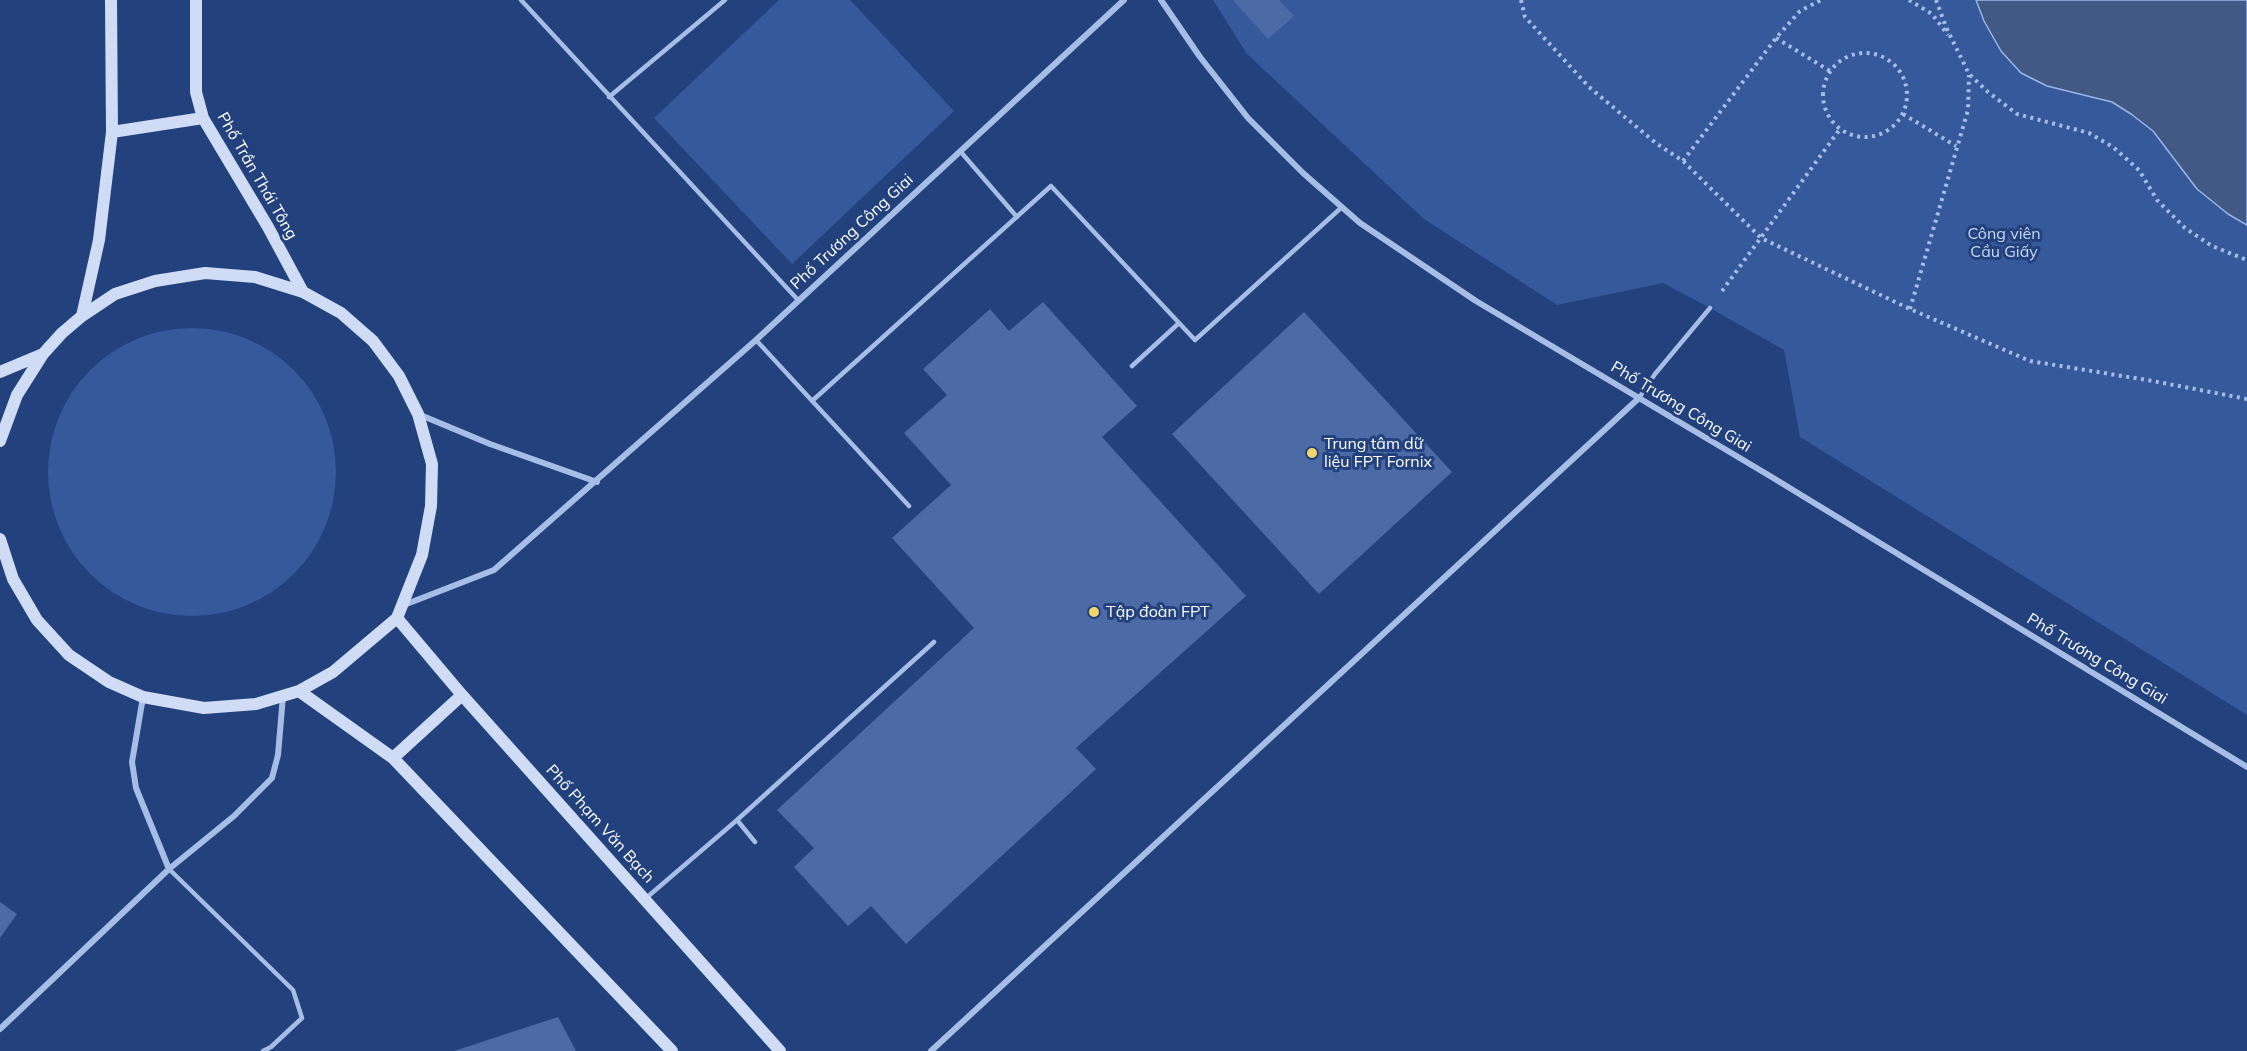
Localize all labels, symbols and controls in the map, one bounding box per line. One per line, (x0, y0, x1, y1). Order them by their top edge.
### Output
street label: Phố Trần Thái Tông (213, 109, 301, 243)
street label: Phố Trương Công Giai (787, 170, 917, 294)
park label: Công viên Cầu Giấy (1967, 224, 2041, 262)
street label: Phố Trương Công Giai (1607, 357, 1755, 457)
place label: Trung tâm dữ liệu FPT Fornix (1324, 434, 1432, 472)
marker: Trung tâm dữ liệu FPT Fornix (1305, 446, 1319, 460)
place label: Tập đoàn FPT (1106, 602, 1210, 622)
marker: Tập đoàn FPT (1087, 605, 1101, 619)
street label: Phố Trương Công Giai (2023, 609, 2171, 709)
street label: Phố Phạm Văn Bạch (542, 761, 658, 887)

